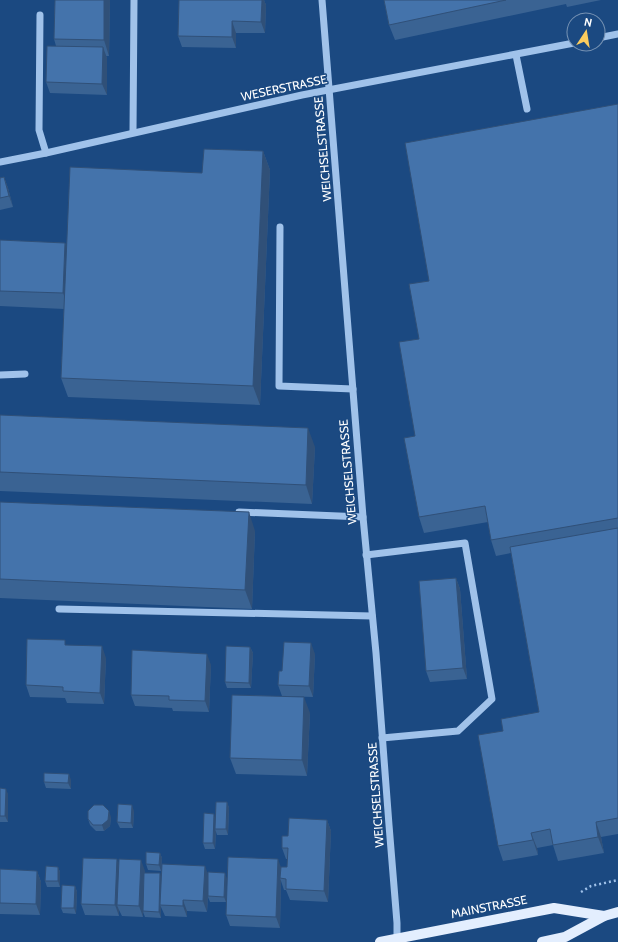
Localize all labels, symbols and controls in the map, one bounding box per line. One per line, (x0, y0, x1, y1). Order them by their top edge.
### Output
north arrow (566, 12, 606, 52)
text: N (583, 15, 593, 30)
street label: WESERSTRASSE (239, 71, 329, 104)
street label: WEICHSELSTRASSE (310, 96, 335, 202)
street label: WEICHSELSTRASSE (335, 419, 360, 525)
street label: WEICHSELSTRASSE (364, 742, 387, 848)
street label: MAINSTRASSE (450, 892, 529, 921)

